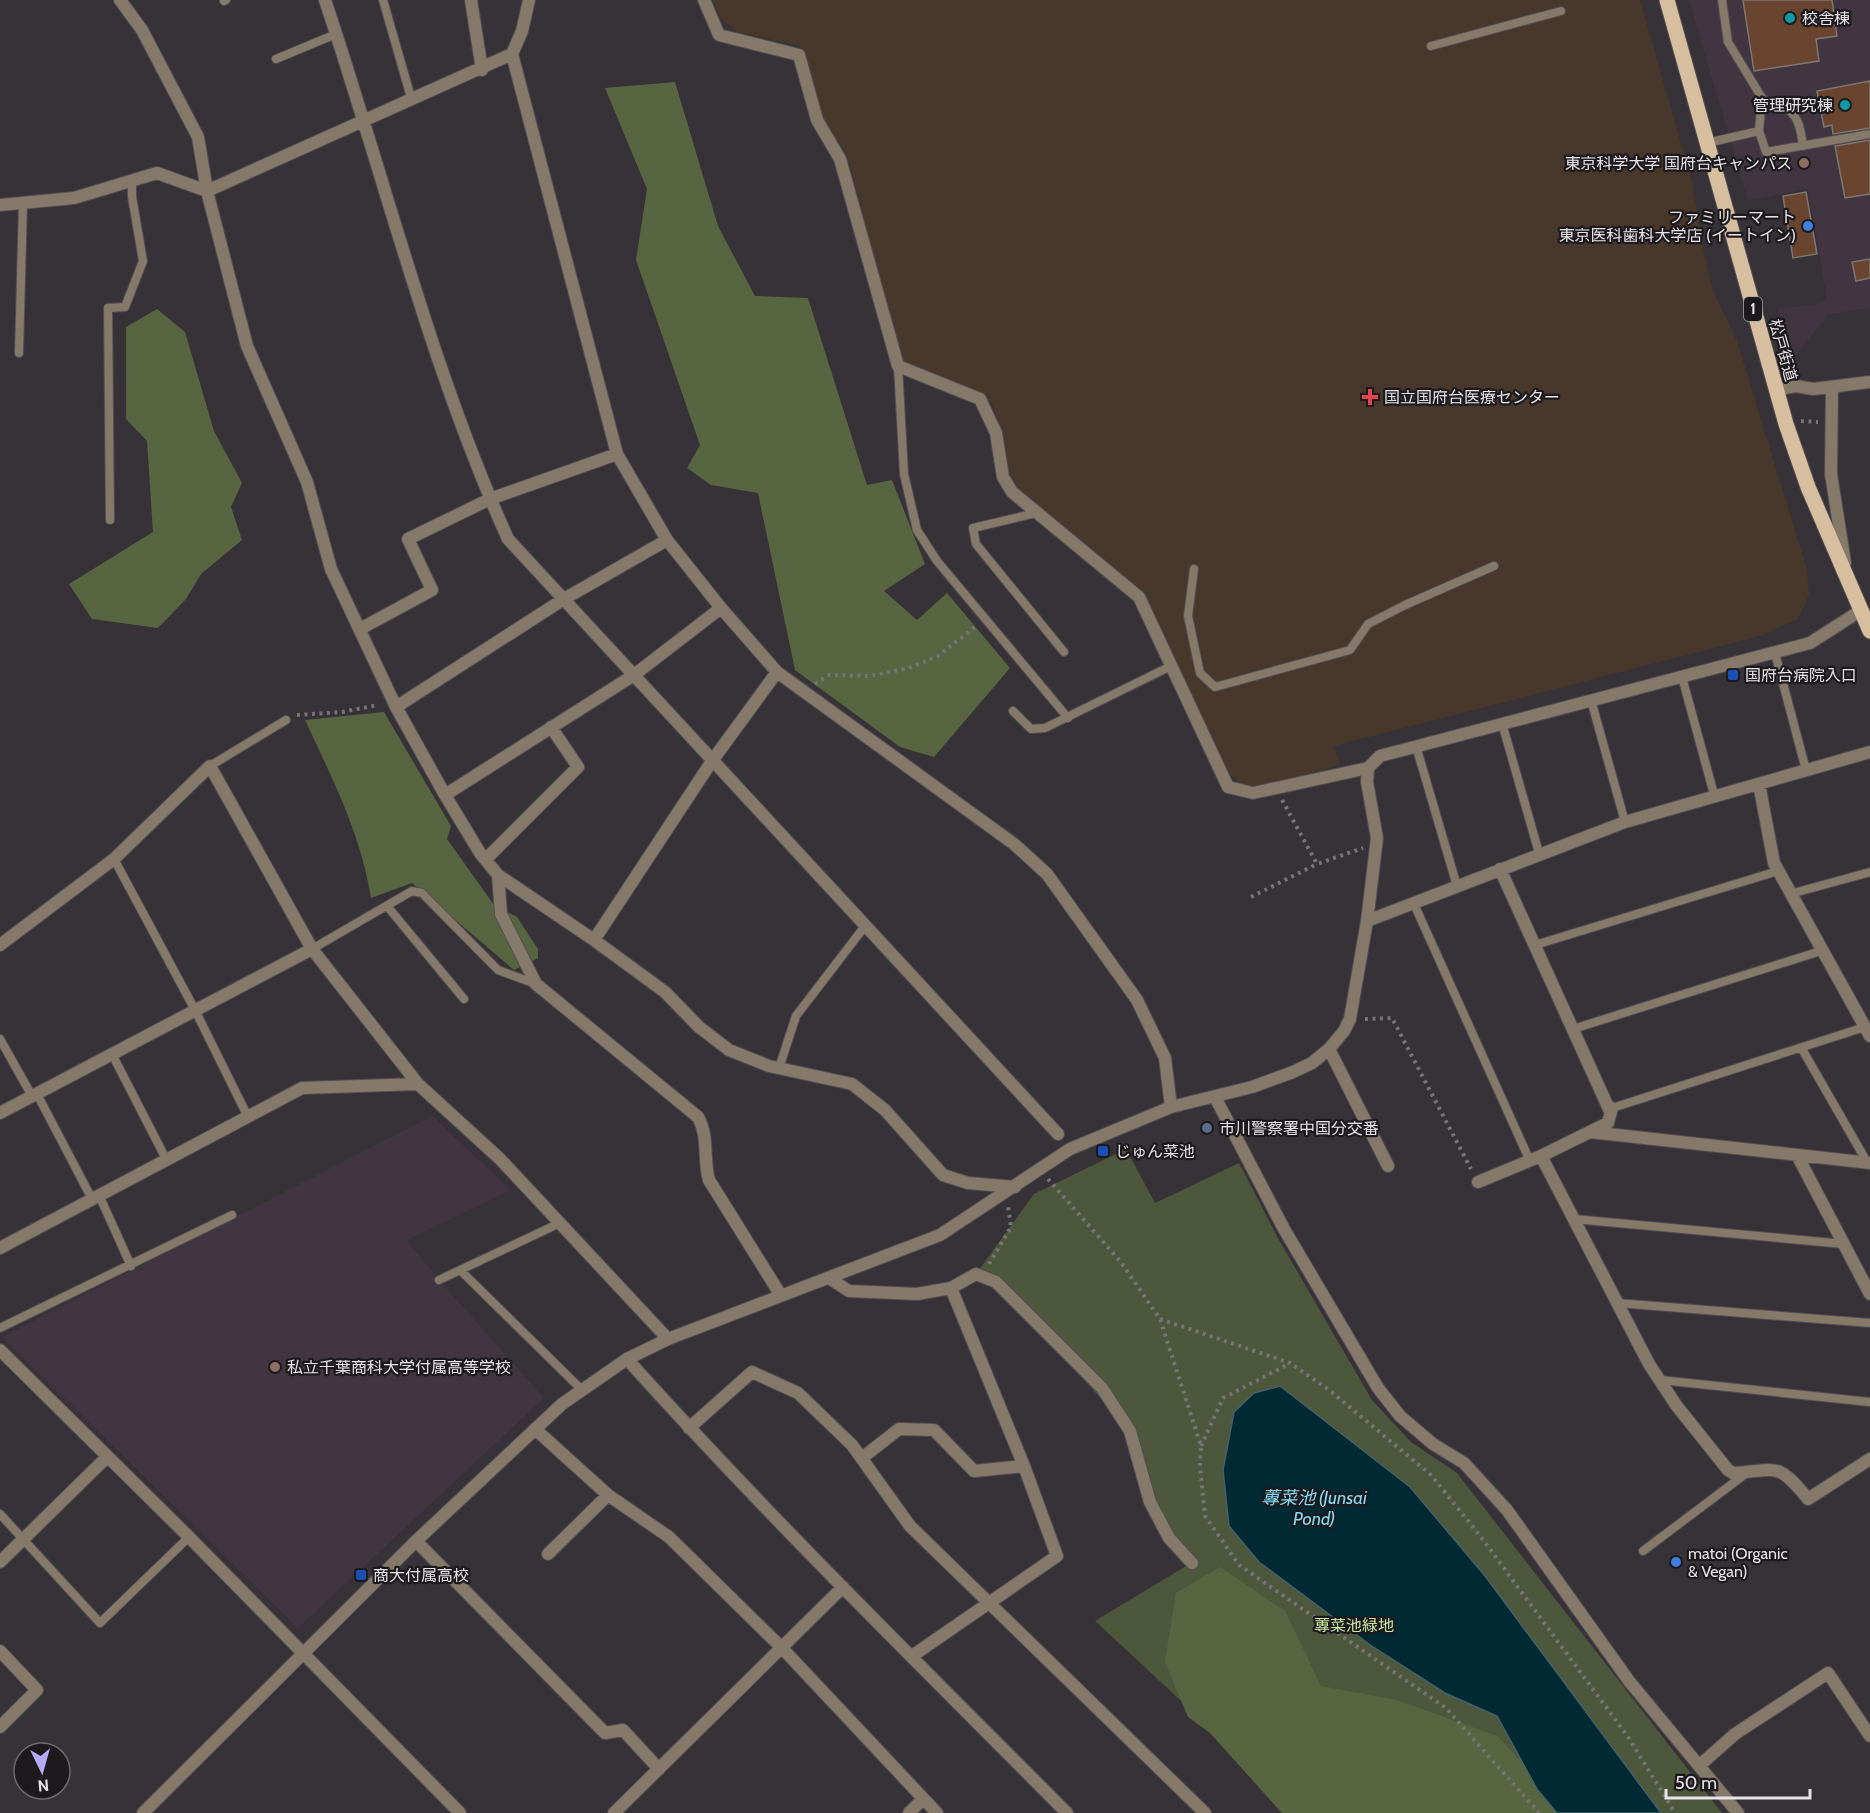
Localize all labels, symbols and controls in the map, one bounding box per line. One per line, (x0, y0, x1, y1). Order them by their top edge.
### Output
place label: 校舎棟 (1802, 9, 1850, 28)
marker: 校舎棟 (1783, 11, 1797, 25)
place label: 管理研究棟 (1753, 96, 1833, 115)
marker: 管理研究棟 (1838, 98, 1852, 112)
place label: 東京科学大学 国府台キャンパス (1564, 154, 1792, 173)
marker: 東京科学大学 国府台キャンパス (1797, 156, 1811, 170)
place label: ファミリーマート 東京医科歯科大学店 (イートイン) (1558, 208, 1796, 245)
marker: ファミリーマート 東京医科歯科大学店 (イートイン) (1801, 219, 1815, 233)
road number: 1 (1744, 297, 1762, 321)
street label: 松戸街道 (1765, 317, 1801, 383)
marker: 国立国府台医療センター (1361, 388, 1379, 406)
place label: 国立国府台医療センター (1384, 388, 1560, 407)
place label: 国府台病院入口 (1745, 666, 1857, 685)
marker: 国府台病院入口 (1726, 668, 1740, 682)
place label: 市川警察署中国分交番 (1219, 1119, 1379, 1138)
marker: 市川警察署中国分交番 (1200, 1121, 1214, 1135)
place label: じゅん菜池 (1115, 1142, 1195, 1161)
marker: じゅん菜池 (1096, 1144, 1110, 1158)
place label: 私立千葉商科大学付属高等学校 (287, 1358, 511, 1377)
marker: 私立千葉商科大学付属高等学校 (268, 1360, 282, 1374)
water label: 蓴菜池 (Junsai Pond) (1261, 1487, 1368, 1530)
place label: matoi (Organic & Vegan) (1688, 1544, 1788, 1581)
marker: matoi (Organic & Vegan) (1669, 1555, 1683, 1569)
place label: 商大付属高校 (373, 1566, 469, 1585)
marker: 商大付属高校 (354, 1568, 368, 1582)
park label: 蓴菜池緑地 (1314, 1616, 1394, 1635)
north arrow (12, 1741, 72, 1801)
scale bar (1666, 1762, 1810, 1800)
text: 50 m (1675, 1772, 1717, 1794)
text: N (37, 1775, 50, 1795)

